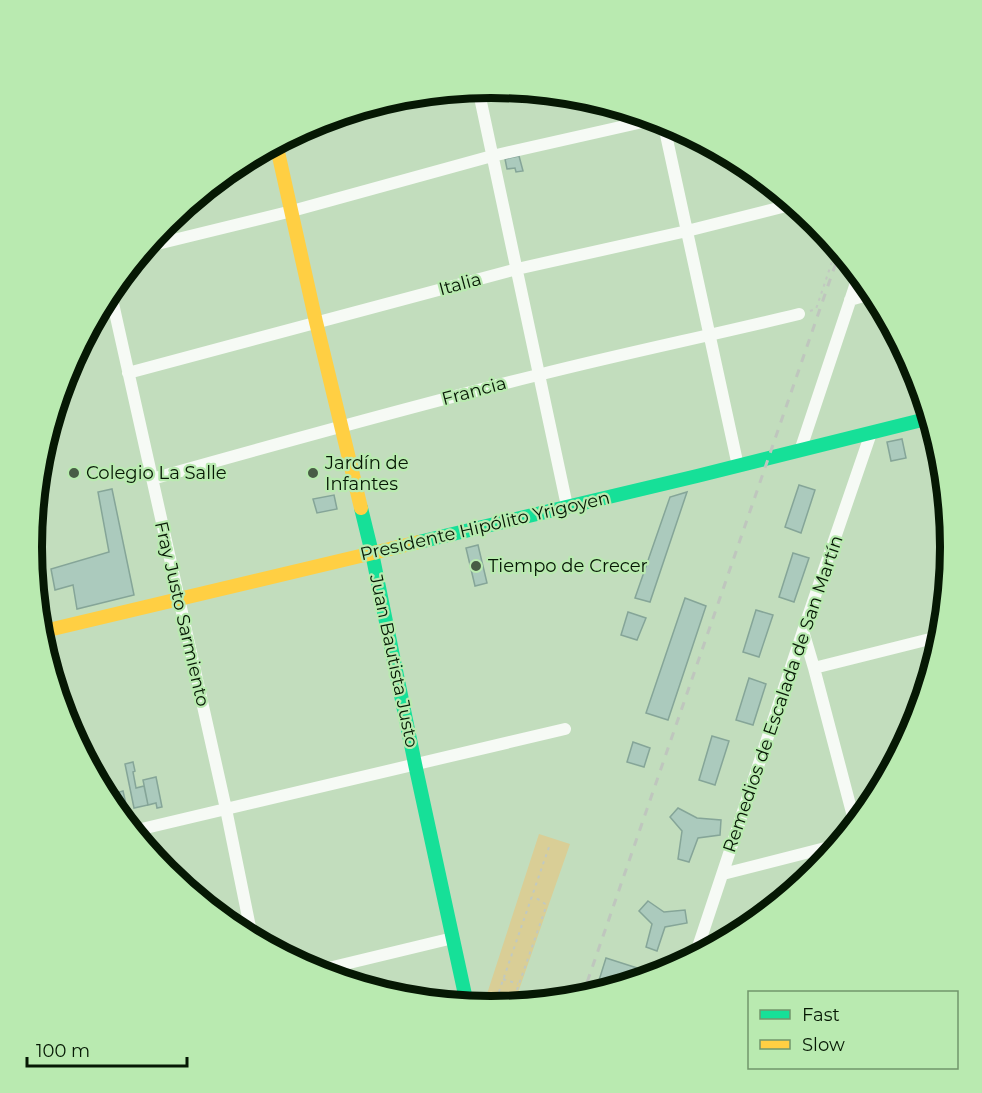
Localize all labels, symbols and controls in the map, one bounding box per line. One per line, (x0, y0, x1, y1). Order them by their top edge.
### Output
street label: Italia (436, 268, 484, 300)
street label: Francia (439, 372, 509, 410)
place label: Jardín de Infantes (324, 452, 409, 495)
place label: Colegio La Salle (86, 462, 227, 484)
marker: Colegio La Salle (67, 466, 81, 480)
marker: Jardín de Infantes (306, 466, 320, 480)
street label: Presidente Hipólito Yrigoyen (358, 487, 612, 565)
street label: Fray Justo Sarmiento (150, 519, 214, 709)
street label: Remedios de Escalada de San Martín (718, 533, 848, 855)
place label: Tiempo de Crecer (488, 555, 648, 577)
marker: Tiempo de Crecer (469, 559, 483, 573)
street label: Juan Bautista Justo (365, 572, 423, 750)
legend (748, 991, 958, 1069)
text: Fast (802, 1004, 840, 1026)
scale bar (27, 1030, 188, 1068)
text: Slow (802, 1034, 845, 1056)
text: 100 m (36, 1040, 90, 1062)

